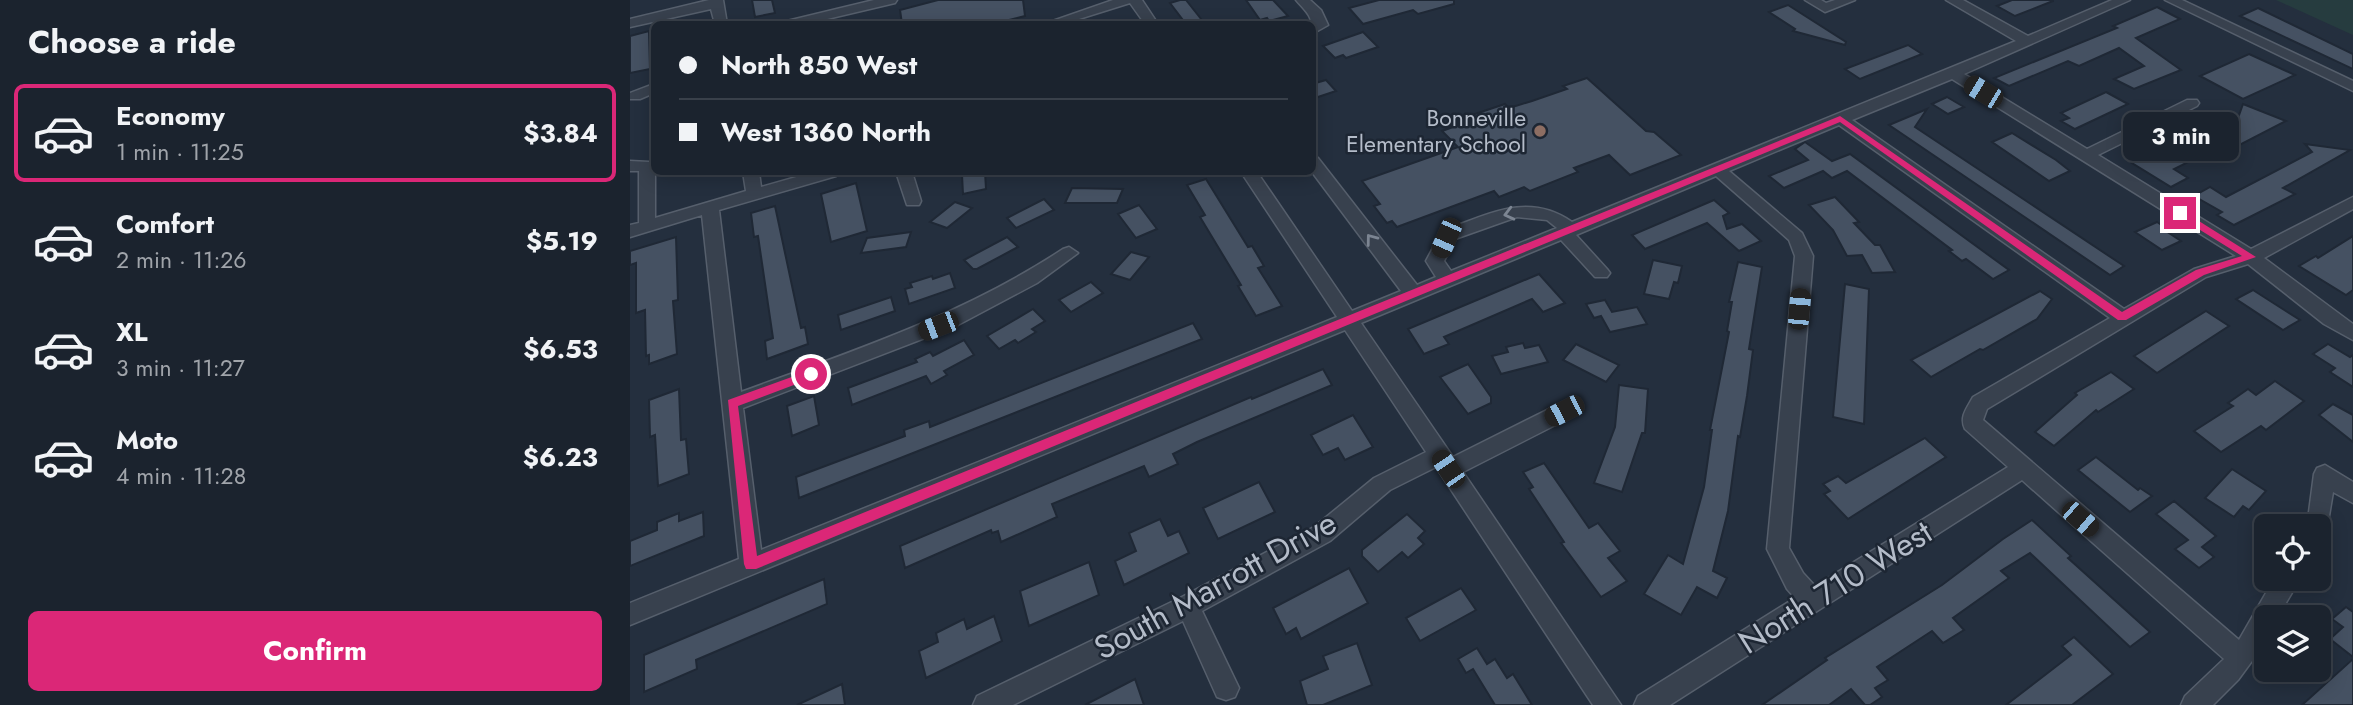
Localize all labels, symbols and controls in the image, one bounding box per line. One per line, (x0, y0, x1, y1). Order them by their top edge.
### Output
text: Choose a ride (28, 19, 236, 65)
text: North 850 West (721, 46, 917, 84)
car (1960, 72, 2007, 112)
text: Economy (116, 97, 225, 135)
place label: Bonneville Elementary School (1346, 101, 1526, 161)
icon: car (32, 102, 95, 165)
callout: 3 min (2122, 111, 2238, 160)
text: West 1360 North (721, 113, 931, 151)
text: $3.84 (523, 114, 598, 152)
text: 3 min (2151, 119, 2211, 153)
marker: Bonneville Elementary School (1532, 123, 1548, 139)
text: 1 min · 11:25 (116, 135, 244, 169)
route end (2164, 197, 2196, 229)
text: Comfort (116, 205, 214, 243)
one-way arrow (1503, 206, 1515, 220)
icon: car (32, 210, 95, 273)
car (1428, 215, 1465, 261)
text: $5.19 (526, 222, 598, 260)
one-way arrow (1367, 234, 1380, 247)
text: 2 min · 11:26 (116, 243, 247, 277)
car (1787, 287, 1812, 331)
car (915, 309, 962, 343)
text: XL (116, 313, 148, 351)
icon: car (32, 318, 95, 381)
text: $6.53 (523, 330, 598, 368)
text: 3 min · 11:27 (116, 351, 245, 385)
route start (795, 358, 827, 390)
car (1541, 392, 1588, 430)
text: Moto (116, 421, 178, 459)
icon: car (32, 426, 95, 489)
text: $6.23 (523, 438, 598, 476)
car (1428, 446, 1469, 492)
text: 4 min · 11:28 (116, 459, 246, 493)
car (2058, 497, 2103, 541)
street label: South Marrott Drive (1085, 499, 1345, 671)
street label: North 710 West (1729, 509, 1941, 665)
map controls (2254, 514, 2331, 682)
button: locate (2254, 514, 2331, 591)
button: layers (2254, 605, 2331, 682)
button: Confirm (28, 611, 602, 691)

